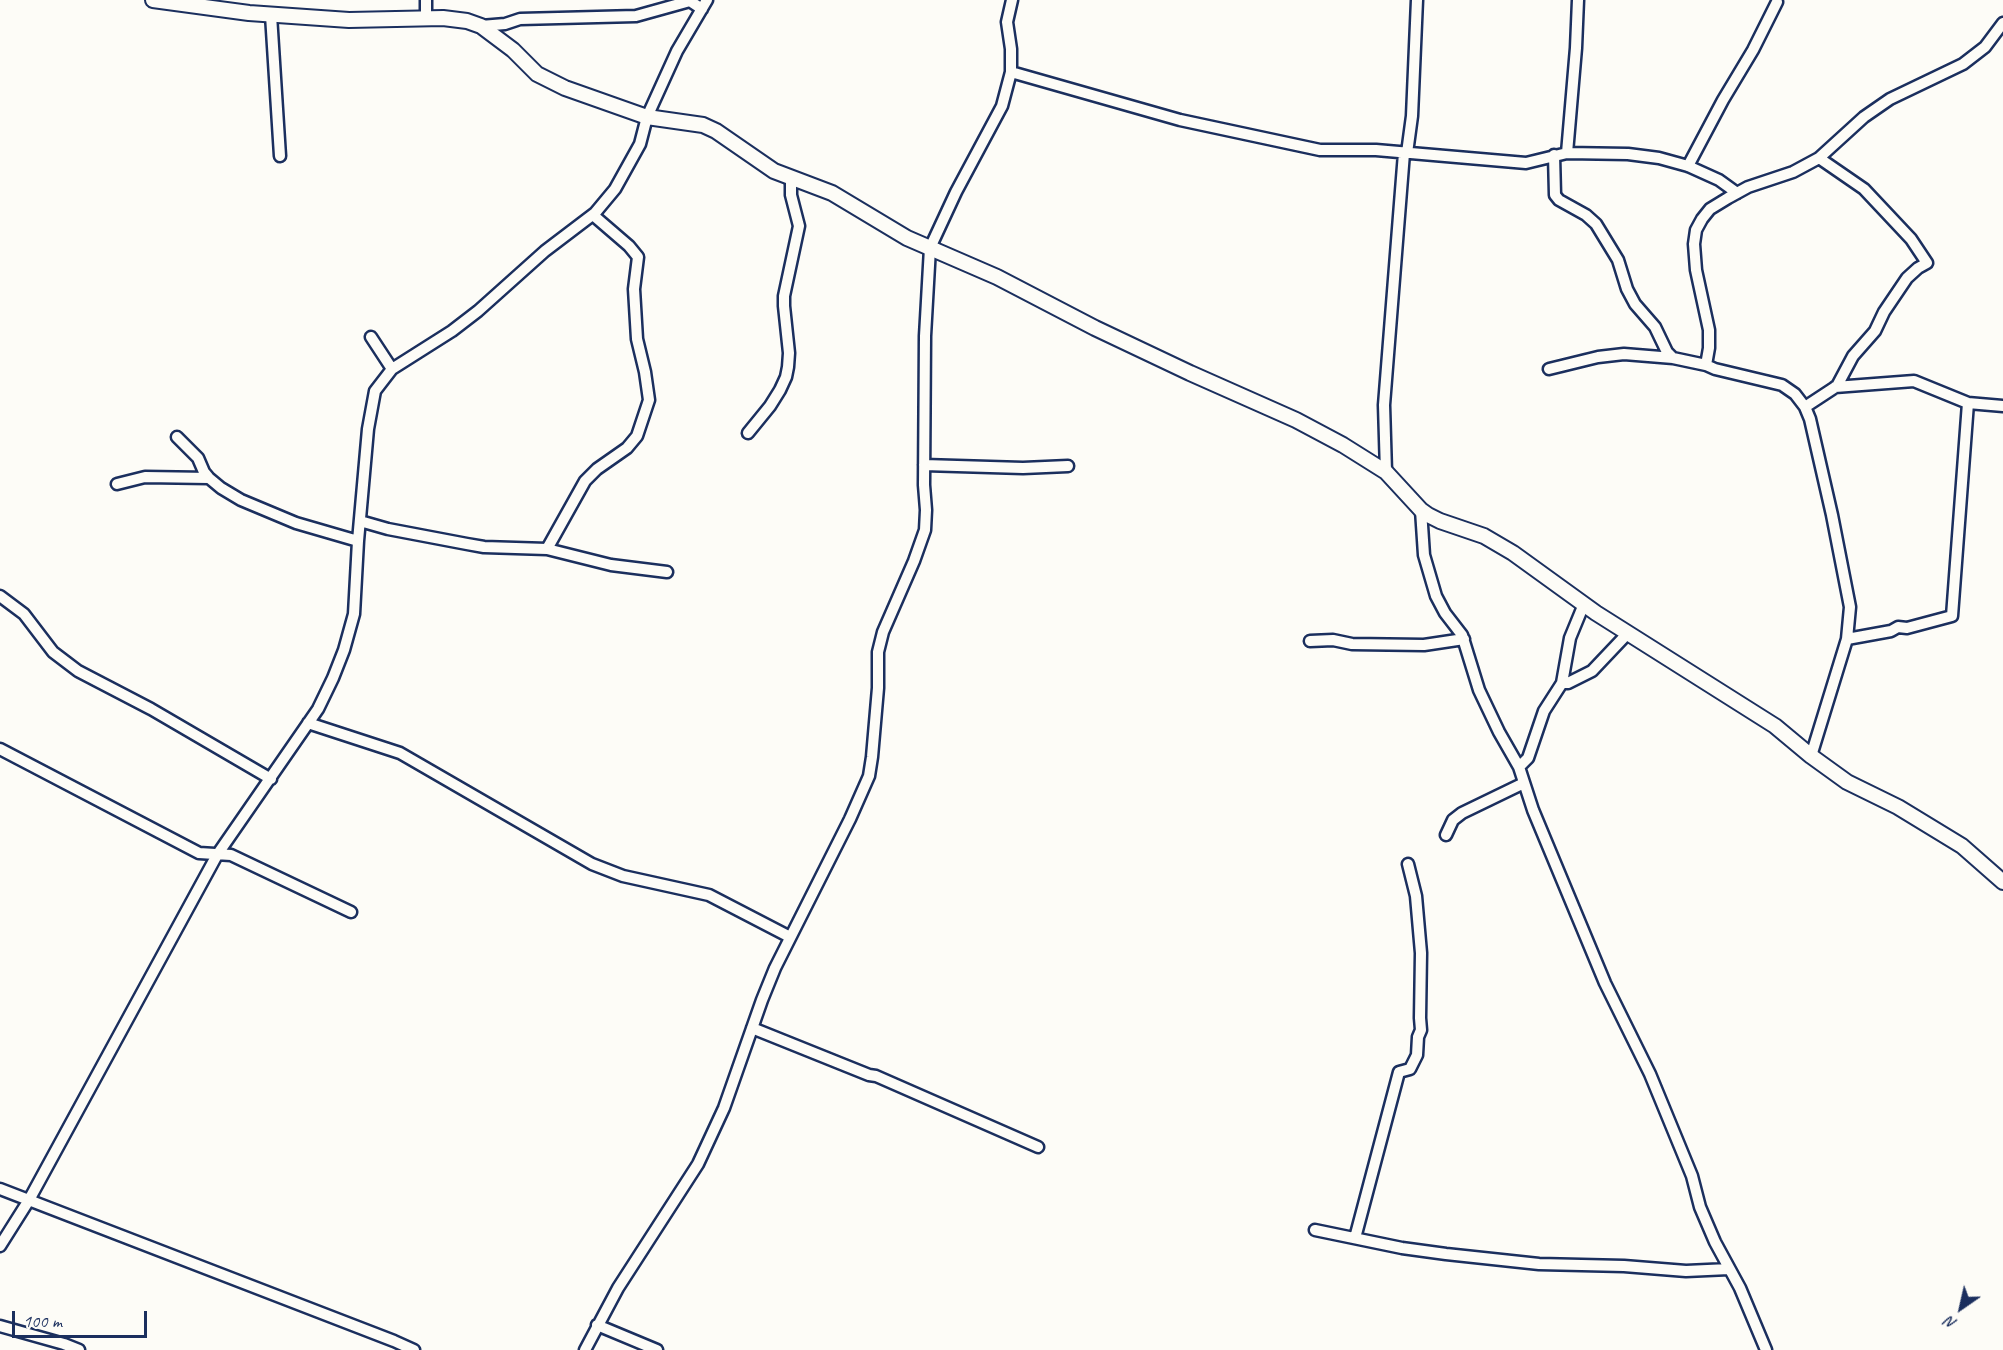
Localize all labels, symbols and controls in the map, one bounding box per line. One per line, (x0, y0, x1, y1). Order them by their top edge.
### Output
north arrow (1931, 1278, 1991, 1338)
scale bar (15, 1299, 150, 1337)
text: 100 m (23, 1310, 62, 1332)
text: N (1941, 1312, 1961, 1334)

